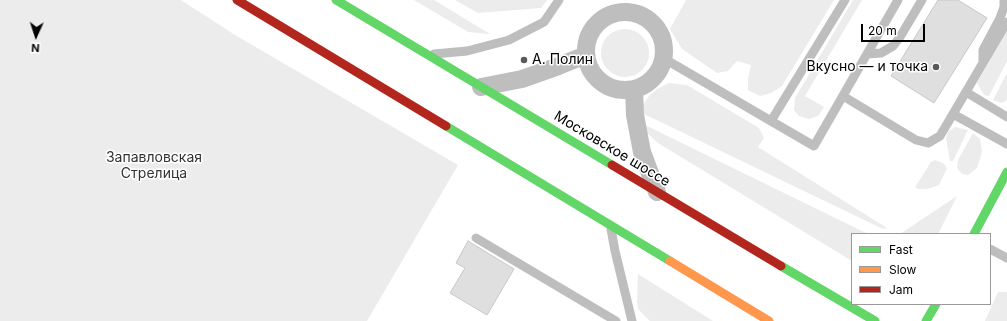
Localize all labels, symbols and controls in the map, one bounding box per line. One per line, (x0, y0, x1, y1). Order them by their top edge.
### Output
north arrow (16, 16, 56, 56)
scale bar (863, 16, 927, 42)
text: 20 m (868, 23, 897, 38)
text: N (31, 41, 40, 55)
place label: А. Полин (532, 52, 593, 68)
marker: А. Полин (519, 55, 529, 65)
place label: Вкусно — и точка (807, 59, 928, 75)
marker: Вкусно — и точка (931, 62, 941, 72)
street label: Московское шоссе (551, 108, 673, 190)
park label: Запавловская Стрелица (106, 150, 202, 182)
legend (851, 233, 991, 305)
text: Fast (889, 242, 913, 257)
text: Slow (889, 262, 916, 277)
text: Jam (889, 282, 913, 297)

